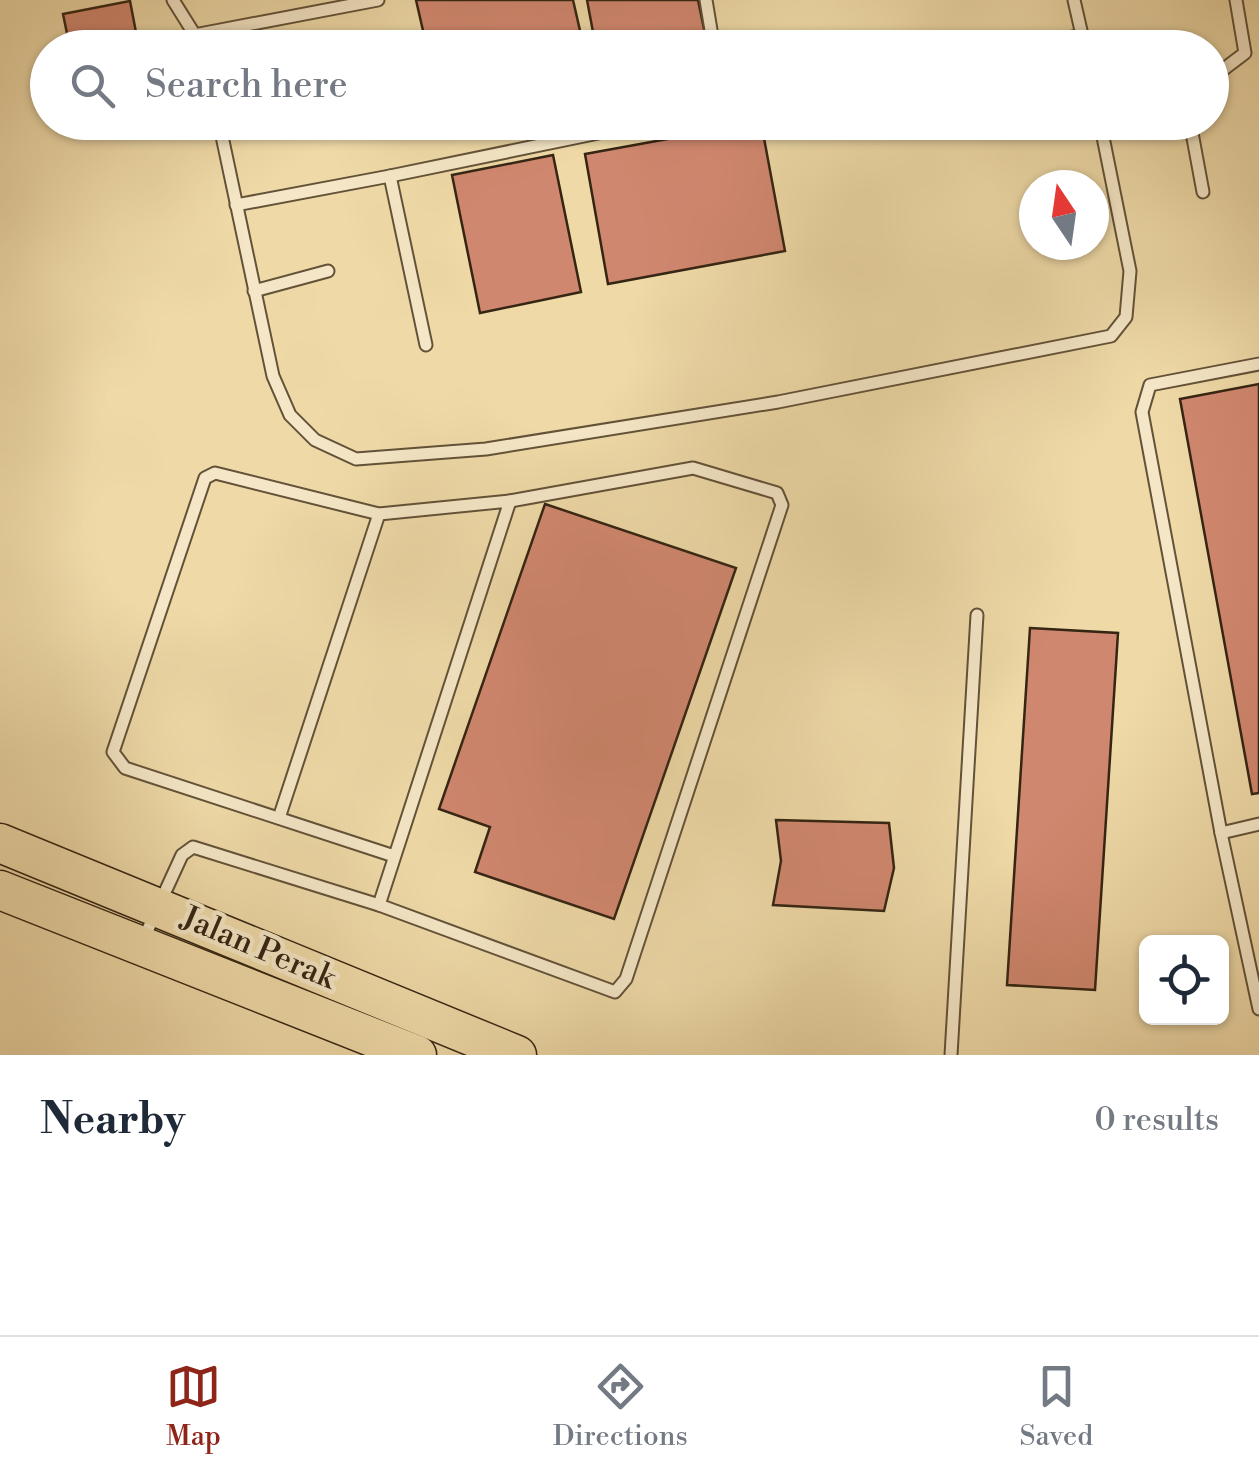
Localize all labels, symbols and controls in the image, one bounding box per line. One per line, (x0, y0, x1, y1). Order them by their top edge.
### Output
search box (30, 30, 1229, 140)
icon: search (65, 58, 120, 113)
text: Search here (145, 62, 348, 109)
north arrow (1019, 170, 1109, 260)
street label: Jalan Perak (175, 897, 344, 999)
map controls (1139, 935, 1229, 1025)
button: locate (1139, 935, 1229, 1025)
text: Nearby (40, 1094, 185, 1147)
text: 0 results (1094, 1100, 1219, 1140)
tab: Map (166, 1359, 221, 1454)
tab: Directions (553, 1359, 688, 1454)
tab: Saved (1020, 1359, 1093, 1454)

